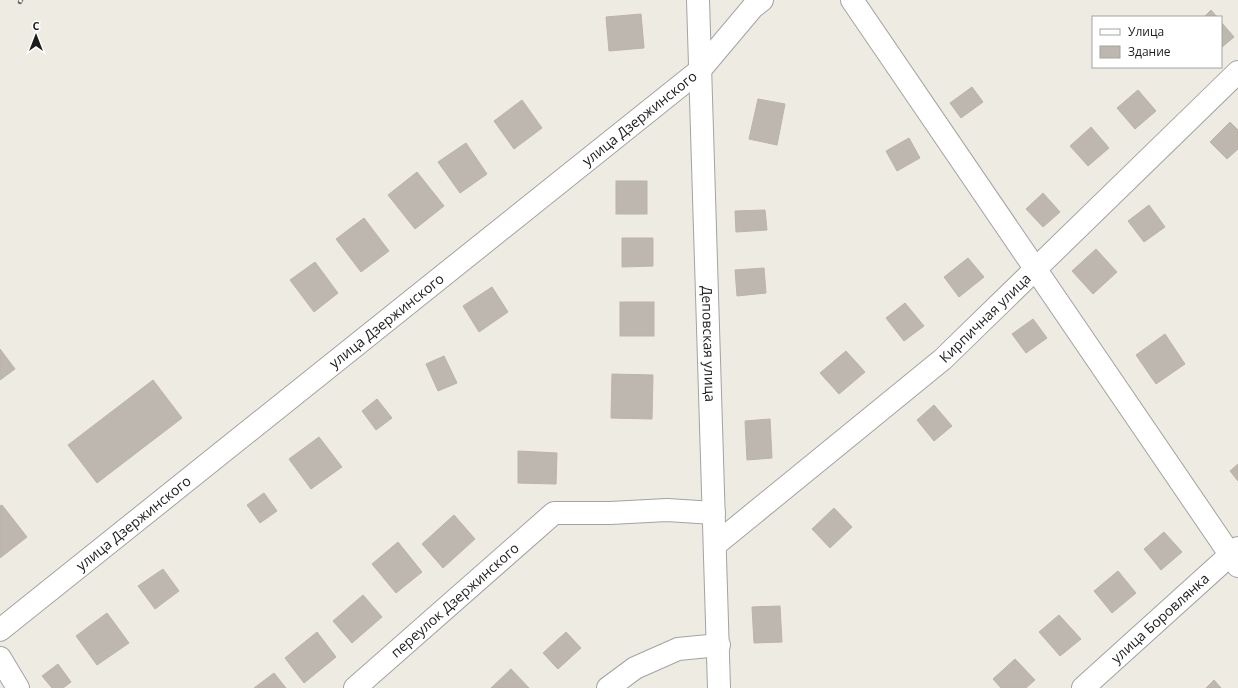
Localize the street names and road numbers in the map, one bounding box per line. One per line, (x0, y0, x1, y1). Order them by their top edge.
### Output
street label: улица Дзержинского (578, 66, 701, 170)
street label: улица Дзержинского (325, 269, 448, 372)
street label: Кирпичная улица (935, 269, 1035, 367)
street label: Деповская улица (698, 285, 720, 402)
street label: улица Дзержинского (72, 471, 195, 575)
street label: переулок Дзержинского (386, 538, 523, 661)
street label: улица Боровлянка (1107, 569, 1213, 667)

